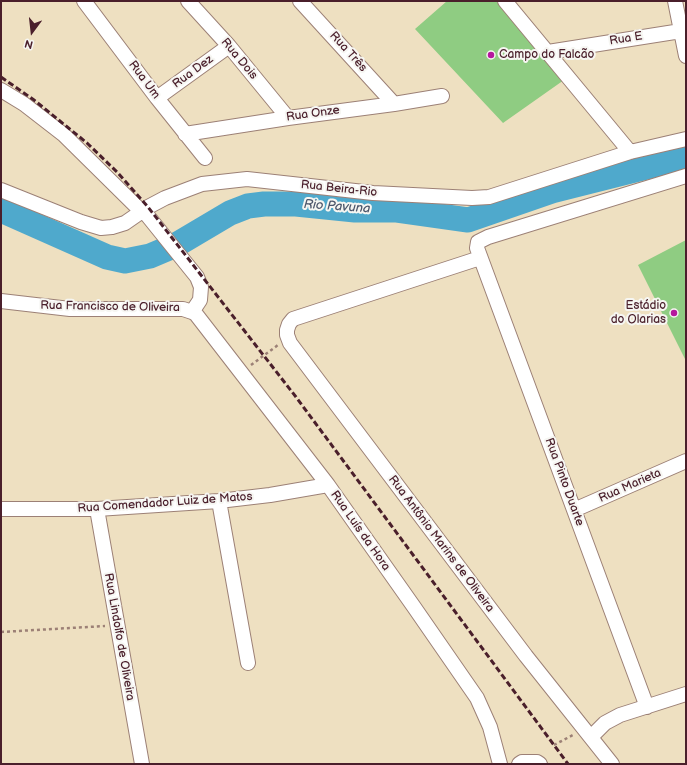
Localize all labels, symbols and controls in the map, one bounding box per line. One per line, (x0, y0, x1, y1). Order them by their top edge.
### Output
north arrow (12, 12, 52, 52)
street label: Rua Três (326, 29, 370, 75)
street label: Rua E (608, 29, 644, 49)
street label: Rua Dois (218, 35, 260, 83)
text: N (23, 37, 34, 51)
place label: Campo do Falcão (499, 48, 594, 62)
marker: Campo do Falcão (486, 50, 496, 60)
street label: Rua Dez (170, 52, 216, 92)
street label: Rua Um (125, 58, 163, 102)
street label: Rua Onze (285, 103, 341, 125)
street label: Rua Beira-Rio (300, 178, 378, 200)
water label: Rio Pavuna (303, 197, 371, 217)
street label: Rua Francisco de Oliveira (40, 299, 180, 315)
place label: Estádio do Olarias (611, 299, 666, 327)
marker: Estádio do Olarias (669, 308, 679, 318)
street label: Rua Pinto Duarte (541, 436, 587, 528)
street label: Rua Marieta (597, 466, 663, 506)
street label: Rua Antônio Marins de Oliveira (385, 473, 497, 615)
street label: Rua Luís da Hora (327, 488, 393, 574)
street label: Rua Comendador Luiz de Matos (77, 490, 253, 516)
street label: Rua Lindolfo de Oliveira (101, 572, 137, 702)

